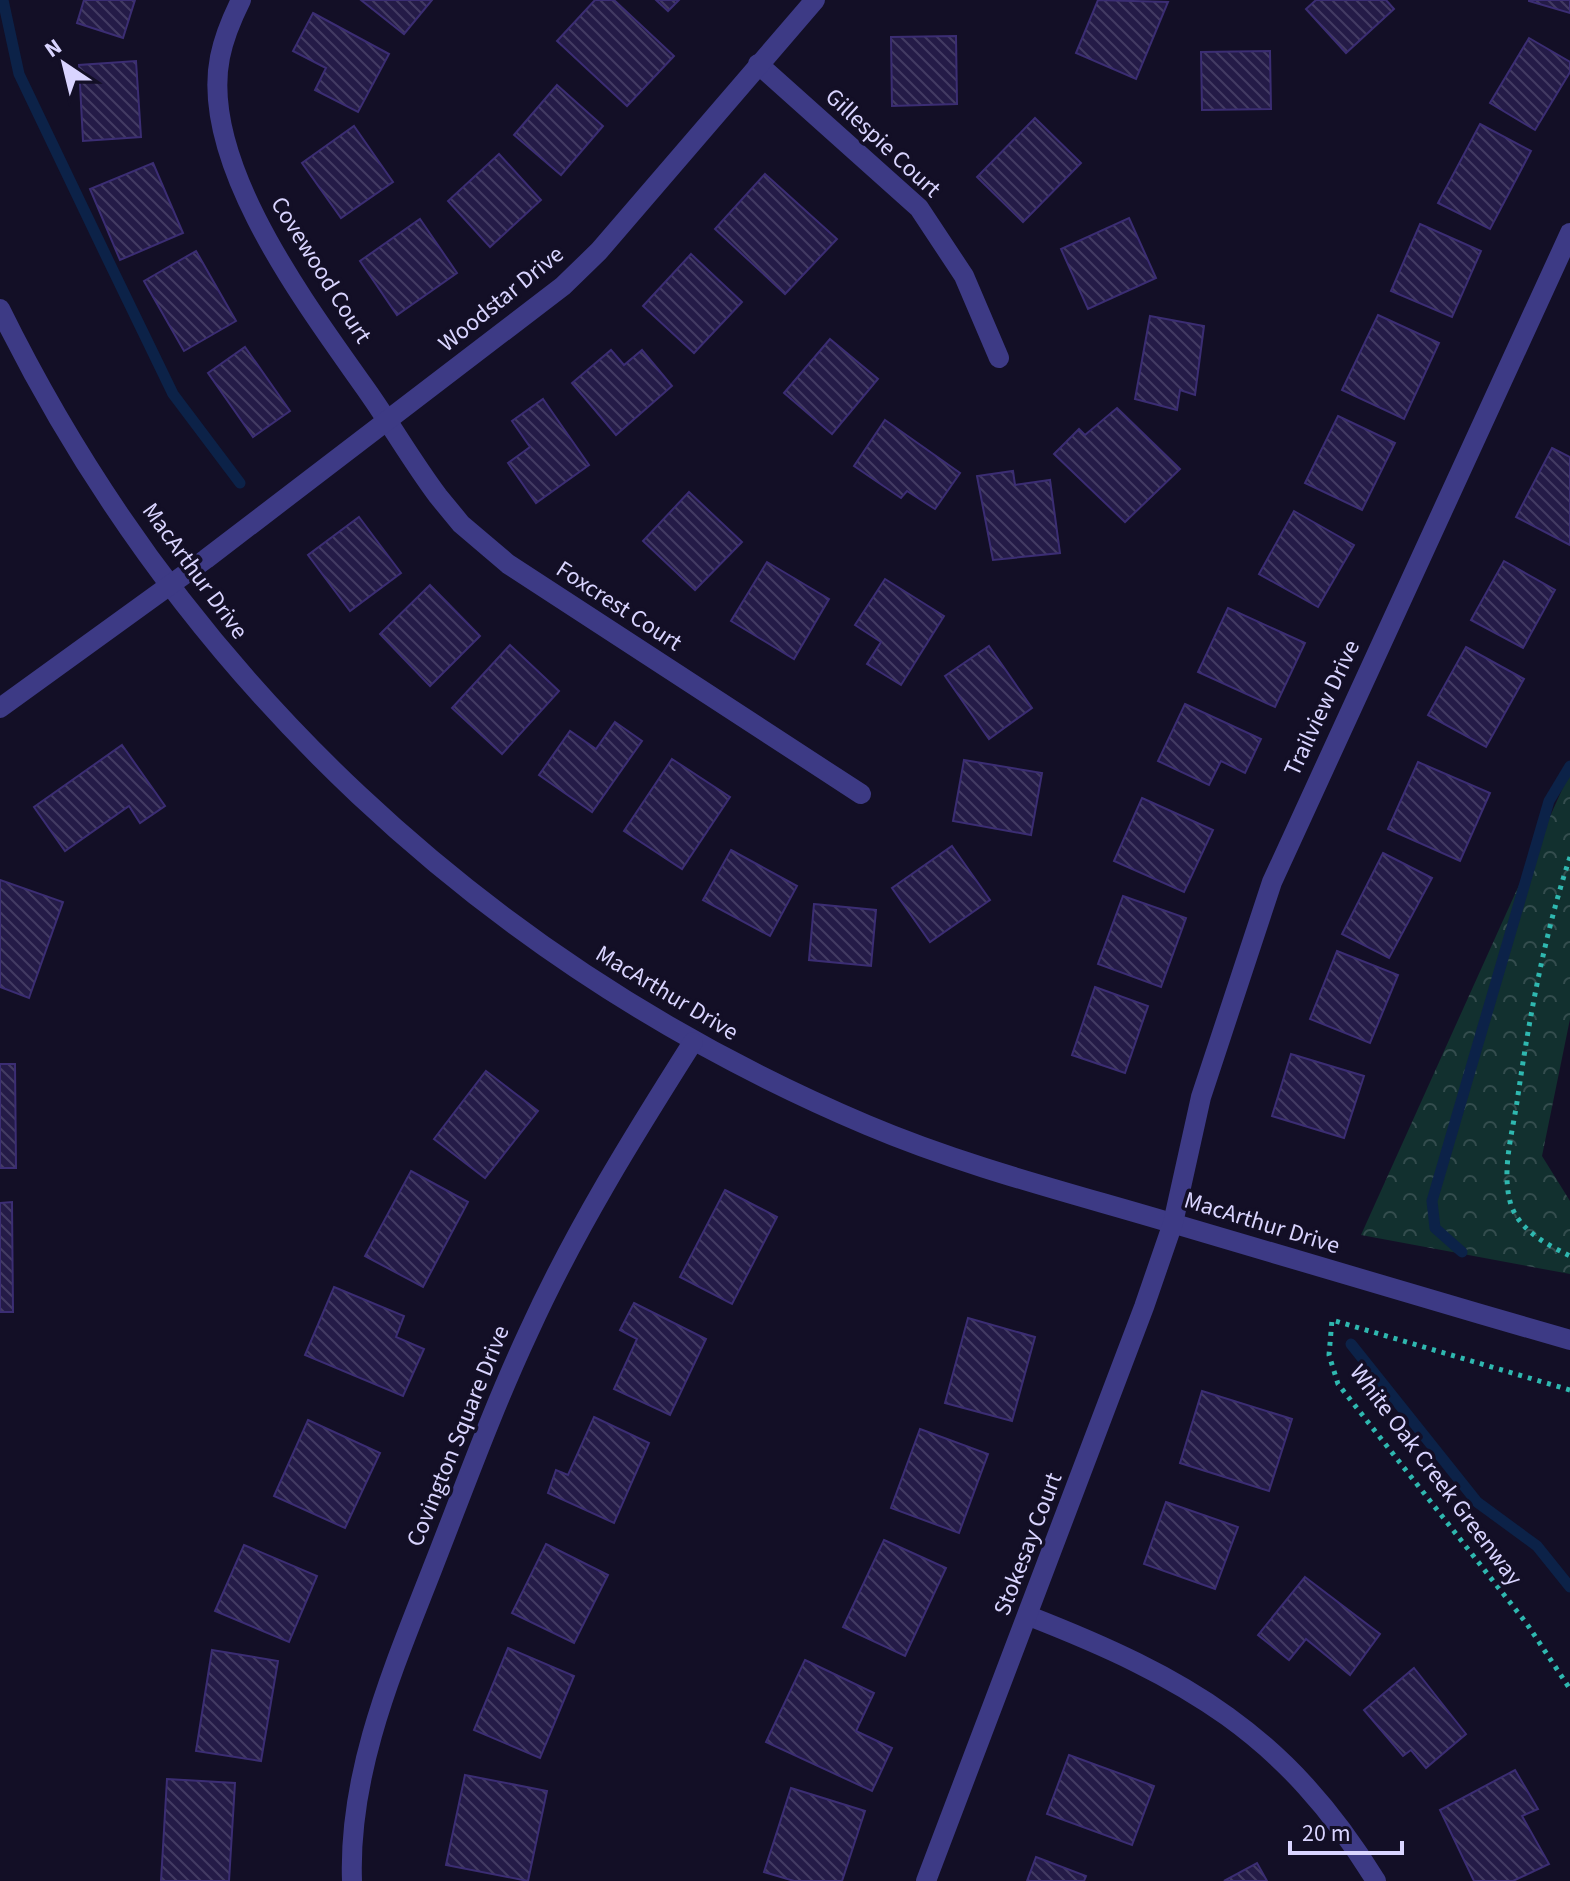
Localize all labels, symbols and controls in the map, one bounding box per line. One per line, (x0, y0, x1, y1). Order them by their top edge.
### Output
north arrow (24, 24, 104, 104)
text: N (38, 31, 68, 66)
street label: Gillespie Court (817, 80, 949, 206)
street label: Covewood Court (262, 190, 380, 350)
street label: Woodstar Drive (431, 237, 571, 361)
street label: MacArthur Drive (133, 495, 257, 647)
street label: Foxcrest Court (549, 552, 689, 660)
street label: Trailview Drive (1275, 634, 1369, 782)
street label: MacArthur Drive (589, 936, 745, 1050)
street label: MacArthur Drive (1180, 1183, 1344, 1263)
street label: Covington Square Drive (398, 1320, 518, 1552)
street label: White Oak Creek Greenway (1341, 1357, 1531, 1593)
street label: Stokesay Court (985, 1467, 1071, 1621)
scale bar (1290, 1805, 1402, 1855)
text: 20 m (1302, 1816, 1351, 1851)

